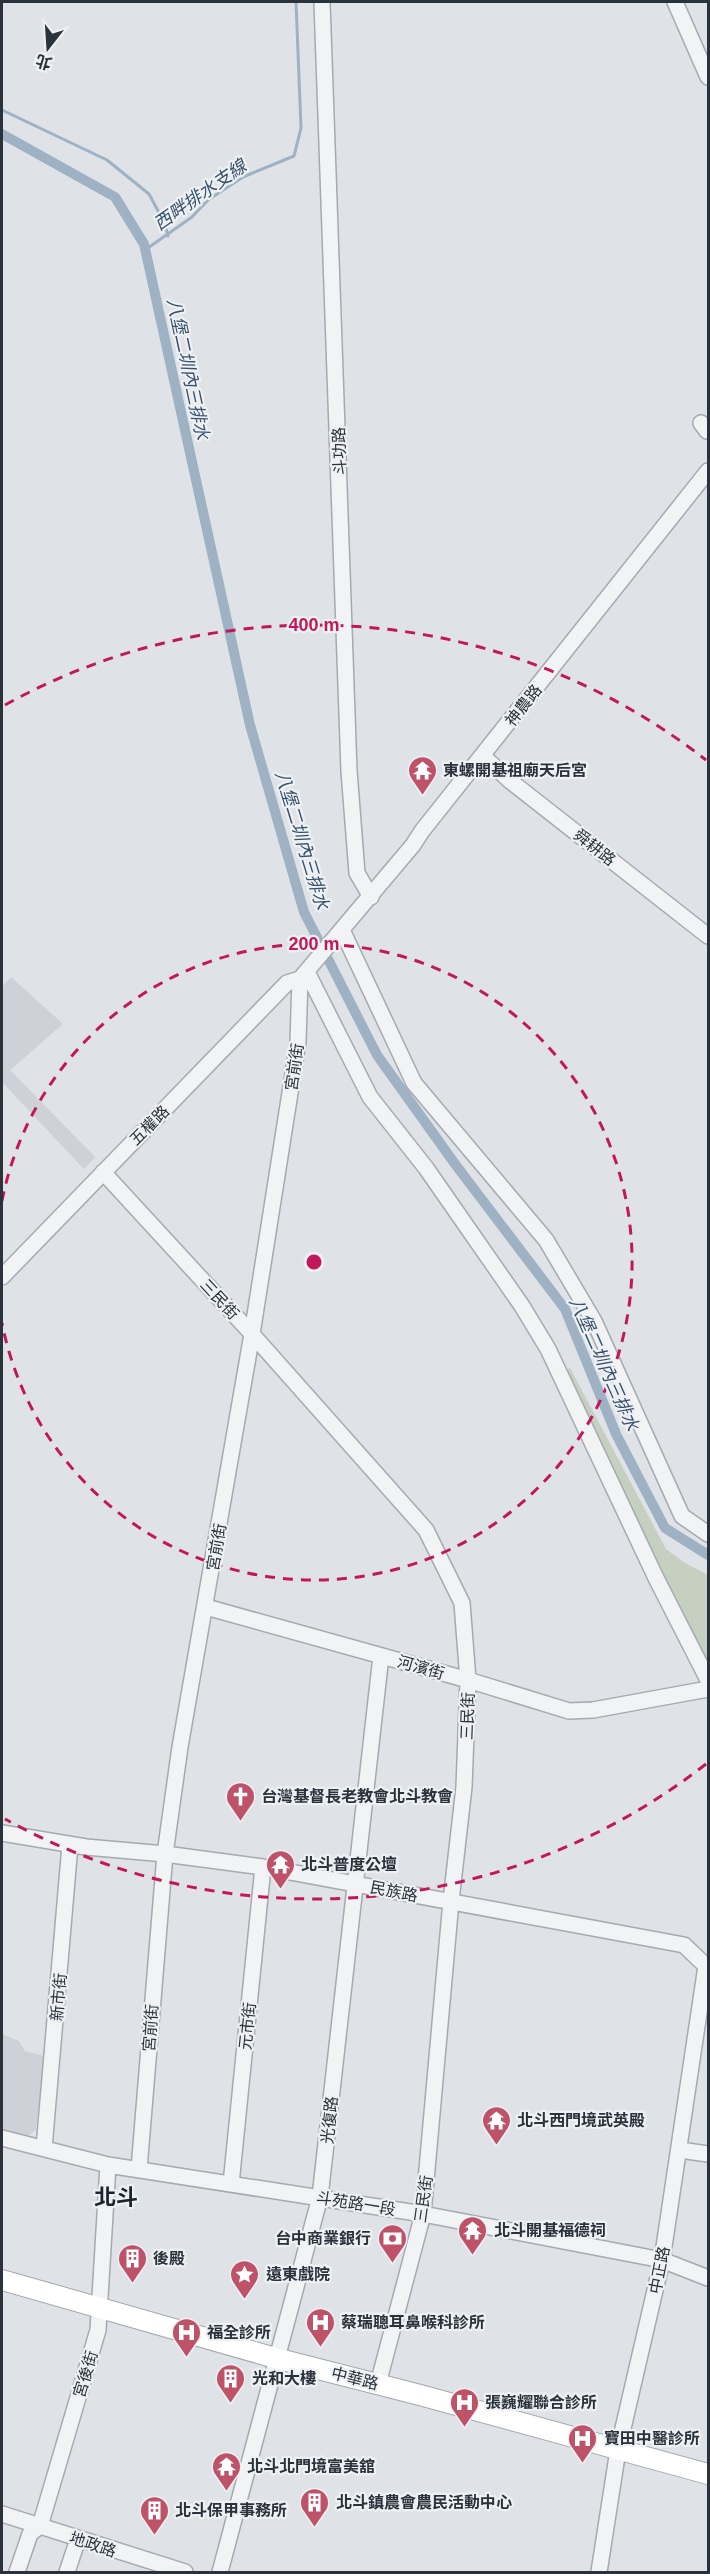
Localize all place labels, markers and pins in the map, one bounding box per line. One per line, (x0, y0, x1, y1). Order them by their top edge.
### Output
temple icon: 東螺開基祖廟天后宮 (406, 754, 438, 796)
place label: 東螺開基祖廟天后宮 (443, 762, 587, 779)
centre of rings (304, 1252, 324, 1272)
church icon: 台灣基督長老教會北斗教會 (224, 1780, 256, 1822)
place label: 台灣基督長老教會北斗教會 (261, 1788, 453, 1805)
temple icon: 北斗普度公壇 (264, 1848, 296, 1890)
place label: 北斗普度公壇 (301, 1855, 397, 1873)
temple icon: 北斗西門境武英殿 (480, 2104, 512, 2146)
place label: 北斗西門境武英殿 (517, 2111, 645, 2129)
temple icon: 北斗開基福德祠 (457, 2214, 489, 2256)
place label: 北斗開基福德祠 (494, 2221, 606, 2239)
bank icon: 台中商業銀行 (376, 2222, 408, 2264)
place label: 台中商業銀行 (275, 2230, 371, 2247)
building icon: 後殿 (116, 2242, 148, 2284)
place label: 後殿 (153, 2250, 185, 2267)
place icon: 遠東戲院 (229, 2258, 261, 2300)
place label: 遠東戲院 (266, 2265, 330, 2283)
hospital icon: 蔡瑞聰耳鼻喉科診所 (304, 2306, 336, 2348)
place label: 蔡瑞聰耳鼻喉科診所 (341, 2314, 485, 2331)
hospital icon: 福全診所 (170, 2316, 202, 2358)
place label: 福全診所 (207, 2324, 271, 2341)
building icon: 光和大樓 (215, 2362, 247, 2404)
place label: 光和大樓 (252, 2370, 316, 2387)
hospital icon: 張巍耀聯合診所 (448, 2386, 480, 2428)
place label: 張巍耀聯合診所 (485, 2394, 597, 2411)
hospital icon: 寶田中醫診所 (567, 2422, 599, 2464)
place label: 寶田中醫診所 (604, 2429, 700, 2447)
temple icon: 北斗北門境富美舘 (210, 2450, 242, 2492)
place label: 北斗北門境富美舘 (247, 2457, 375, 2475)
building icon: 北斗鎮農會農民活動中心 (299, 2486, 331, 2528)
place label: 北斗鎮農會農民活動中心 (336, 2493, 512, 2511)
building icon: 北斗保甲事務所 (138, 2494, 170, 2536)
place label: 北斗保甲事務所 (175, 2502, 287, 2519)

